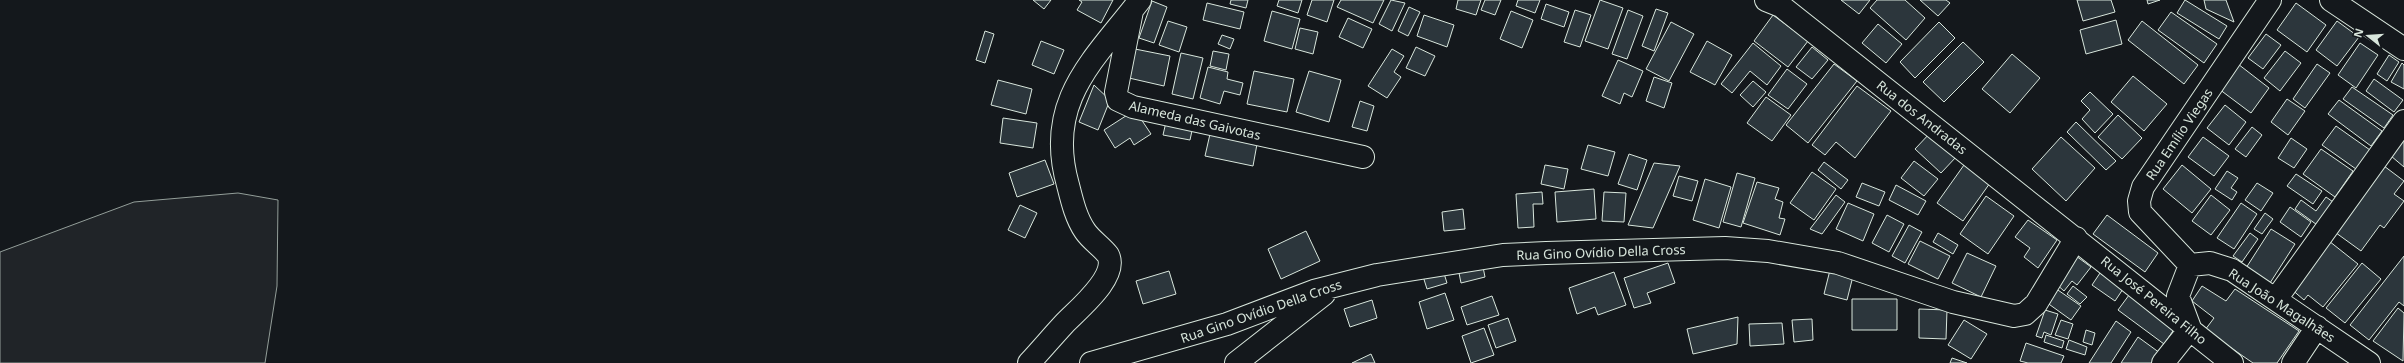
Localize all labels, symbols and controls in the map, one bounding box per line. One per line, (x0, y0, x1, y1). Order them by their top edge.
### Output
north arrow (2348, 16, 2388, 56)
text: N (2349, 26, 2366, 39)
street label: Rua dos Andradas (1873, 76, 1971, 158)
street label: Rua Emílio Viegas (2141, 84, 2217, 184)
street label: Alameda das Gaivotas (1127, 96, 1263, 144)
street label: Rua Gino Ovídio Della Cross (1516, 240, 1686, 264)
street label: Rua José Pereira Filho (2097, 252, 2211, 348)
street label: Rua João Magalhães (2225, 264, 2339, 346)
street label: Rua Gino Ovídio Della Cross (1178, 275, 1344, 347)

